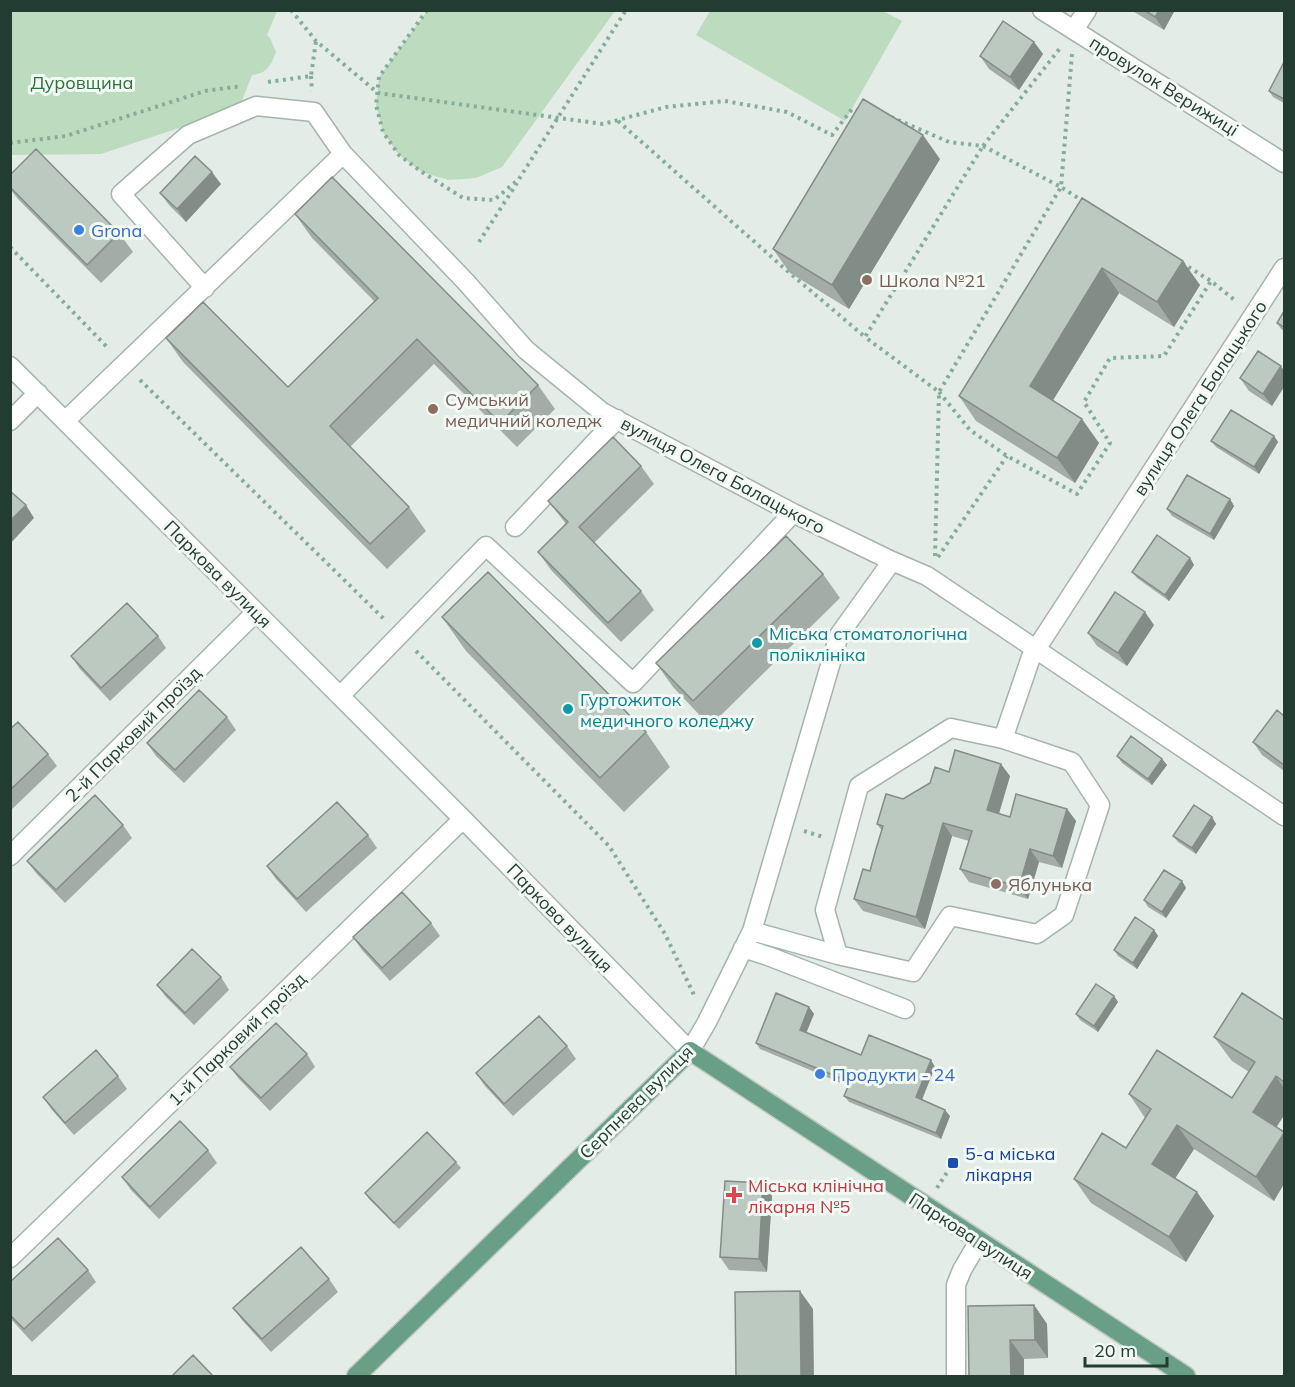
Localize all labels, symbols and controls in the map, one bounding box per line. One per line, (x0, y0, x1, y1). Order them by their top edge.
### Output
street label: провулок Верижиці (1085, 31, 1243, 141)
park label: Дуровщина (31, 71, 133, 94)
place label: Grona (91, 219, 142, 242)
marker: Grona (72, 223, 86, 237)
place label: Школа №21 (879, 269, 986, 292)
marker: Школа №21 (860, 273, 874, 287)
street label: вулиця Олега Балацького (1128, 296, 1272, 500)
place label: Сумський медичний коледж (445, 388, 602, 432)
marker: Сумський медичний коледж (426, 402, 440, 416)
street label: вулиця Олега Балацького (617, 411, 829, 539)
street label: Паркова вулиця (159, 515, 277, 633)
place label: Міська стоматологічна поліклініка (769, 622, 968, 666)
marker: Міська стоматологічна поліклініка (750, 636, 764, 650)
street label: 2-й Парковий проїзд (60, 661, 206, 807)
place label: Гуртожиток медичного коледжу (580, 688, 754, 732)
marker: Гуртожиток медичного коледжу (561, 702, 575, 716)
street label: Паркова вулиця (502, 859, 618, 977)
place label: Яблунька (1008, 873, 1092, 896)
marker: Яблунька (989, 877, 1003, 891)
street label: 1-й Парковий проїзд (163, 967, 311, 1111)
street label: Серпнева вулиця (574, 1040, 698, 1164)
place label: Продукти - 24 (832, 1063, 955, 1086)
marker: Продукти - 24 (813, 1067, 827, 1081)
place label: 5-а міська лікарня (965, 1142, 1055, 1186)
marker: 5-а міська лікарня (946, 1156, 960, 1170)
place label: Міська клінічна лікарня №5 (748, 1174, 884, 1218)
marker: Міська клінічна лікарня №5 (725, 1186, 743, 1204)
street label: Паркова вулиця (905, 1187, 1037, 1285)
scale bar (1085, 1330, 1168, 1368)
text: 20 m (1094, 1339, 1136, 1362)

